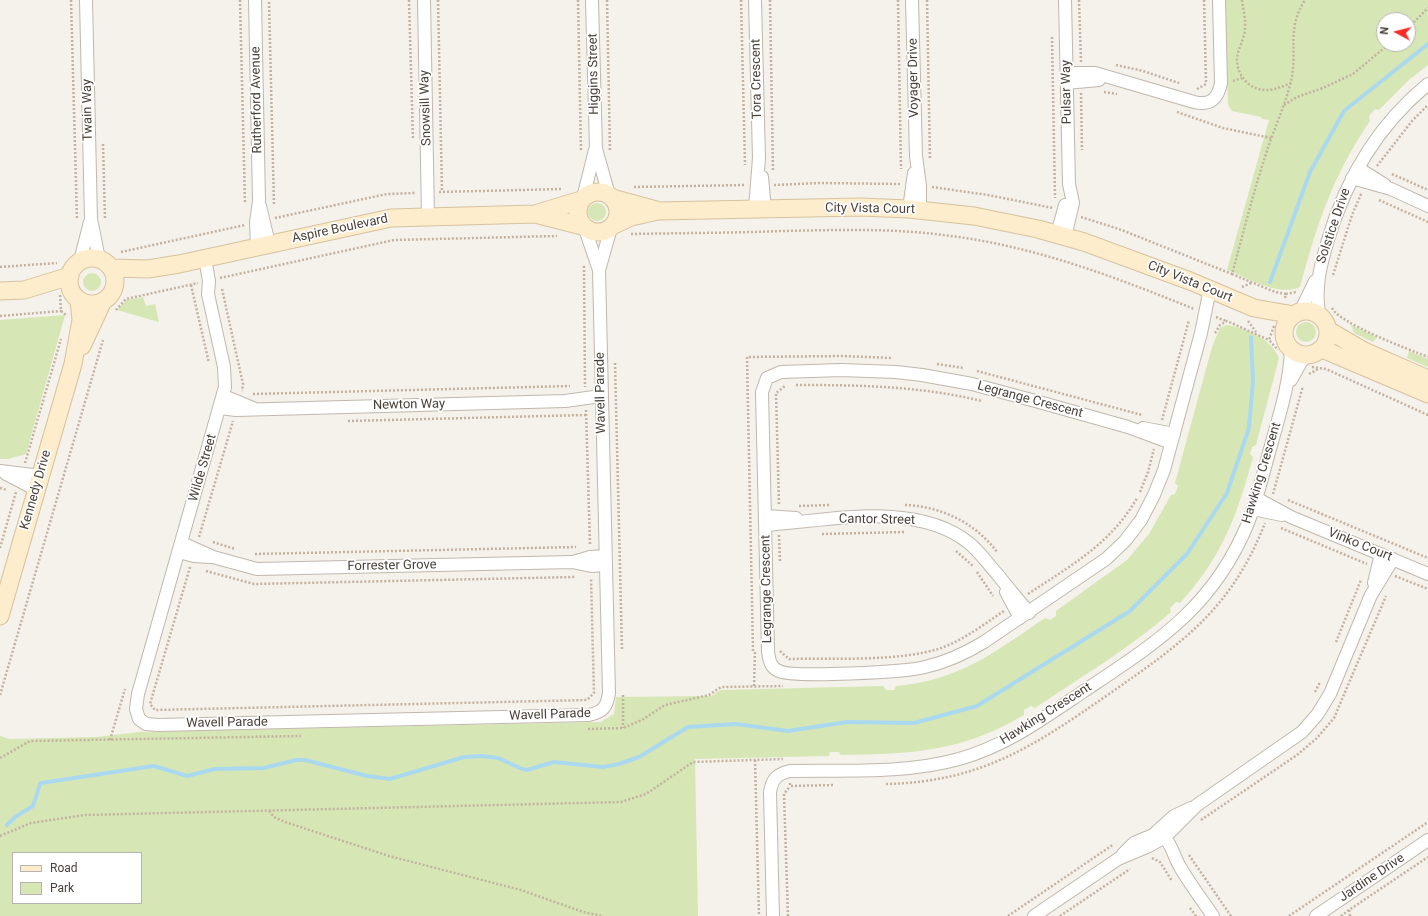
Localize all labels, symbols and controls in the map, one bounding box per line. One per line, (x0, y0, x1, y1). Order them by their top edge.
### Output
north arrow (1376, 12, 1416, 52)
text: N (1378, 26, 1392, 35)
street label: Higgins Street (585, 33, 603, 115)
street label: Voyager Drive (906, 38, 922, 118)
street label: Tora Crescent (748, 39, 766, 119)
street label: Rutherford Avenue (248, 46, 266, 154)
street label: Pulsar Way (1059, 60, 1075, 124)
street label: Snowsill Way (417, 70, 435, 146)
street label: Twain Way (80, 79, 96, 141)
street label: Solstice Drive (1314, 186, 1354, 266)
street label: City Vista Court (825, 200, 915, 218)
street label: Aspire Boulevard (291, 211, 389, 247)
street label: City Vista Court (1145, 258, 1235, 306)
street label: Wavell Parade (592, 352, 610, 434)
street label: Legrange Crescent (976, 378, 1084, 422)
street label: Newton Way (373, 397, 445, 413)
street label: Hawking Crescent (1239, 420, 1285, 526)
street label: Wilde Street (186, 432, 220, 504)
street label: Kennedy Drive (17, 448, 55, 532)
street label: Cantor Street (839, 512, 915, 528)
street label: Vinko Court (1326, 525, 1394, 565)
street label: Legrange Crescent (758, 535, 776, 643)
street label: Forrester Grove (347, 557, 437, 575)
street label: Hawking Crescent (997, 680, 1095, 748)
street label: Wavell Parade (509, 706, 591, 724)
street label: Wavell Parade (186, 714, 268, 732)
street label: Jardine Drive (1336, 850, 1408, 906)
legend (12, 852, 142, 904)
text: Road (50, 861, 78, 875)
text: Park (50, 881, 74, 895)

